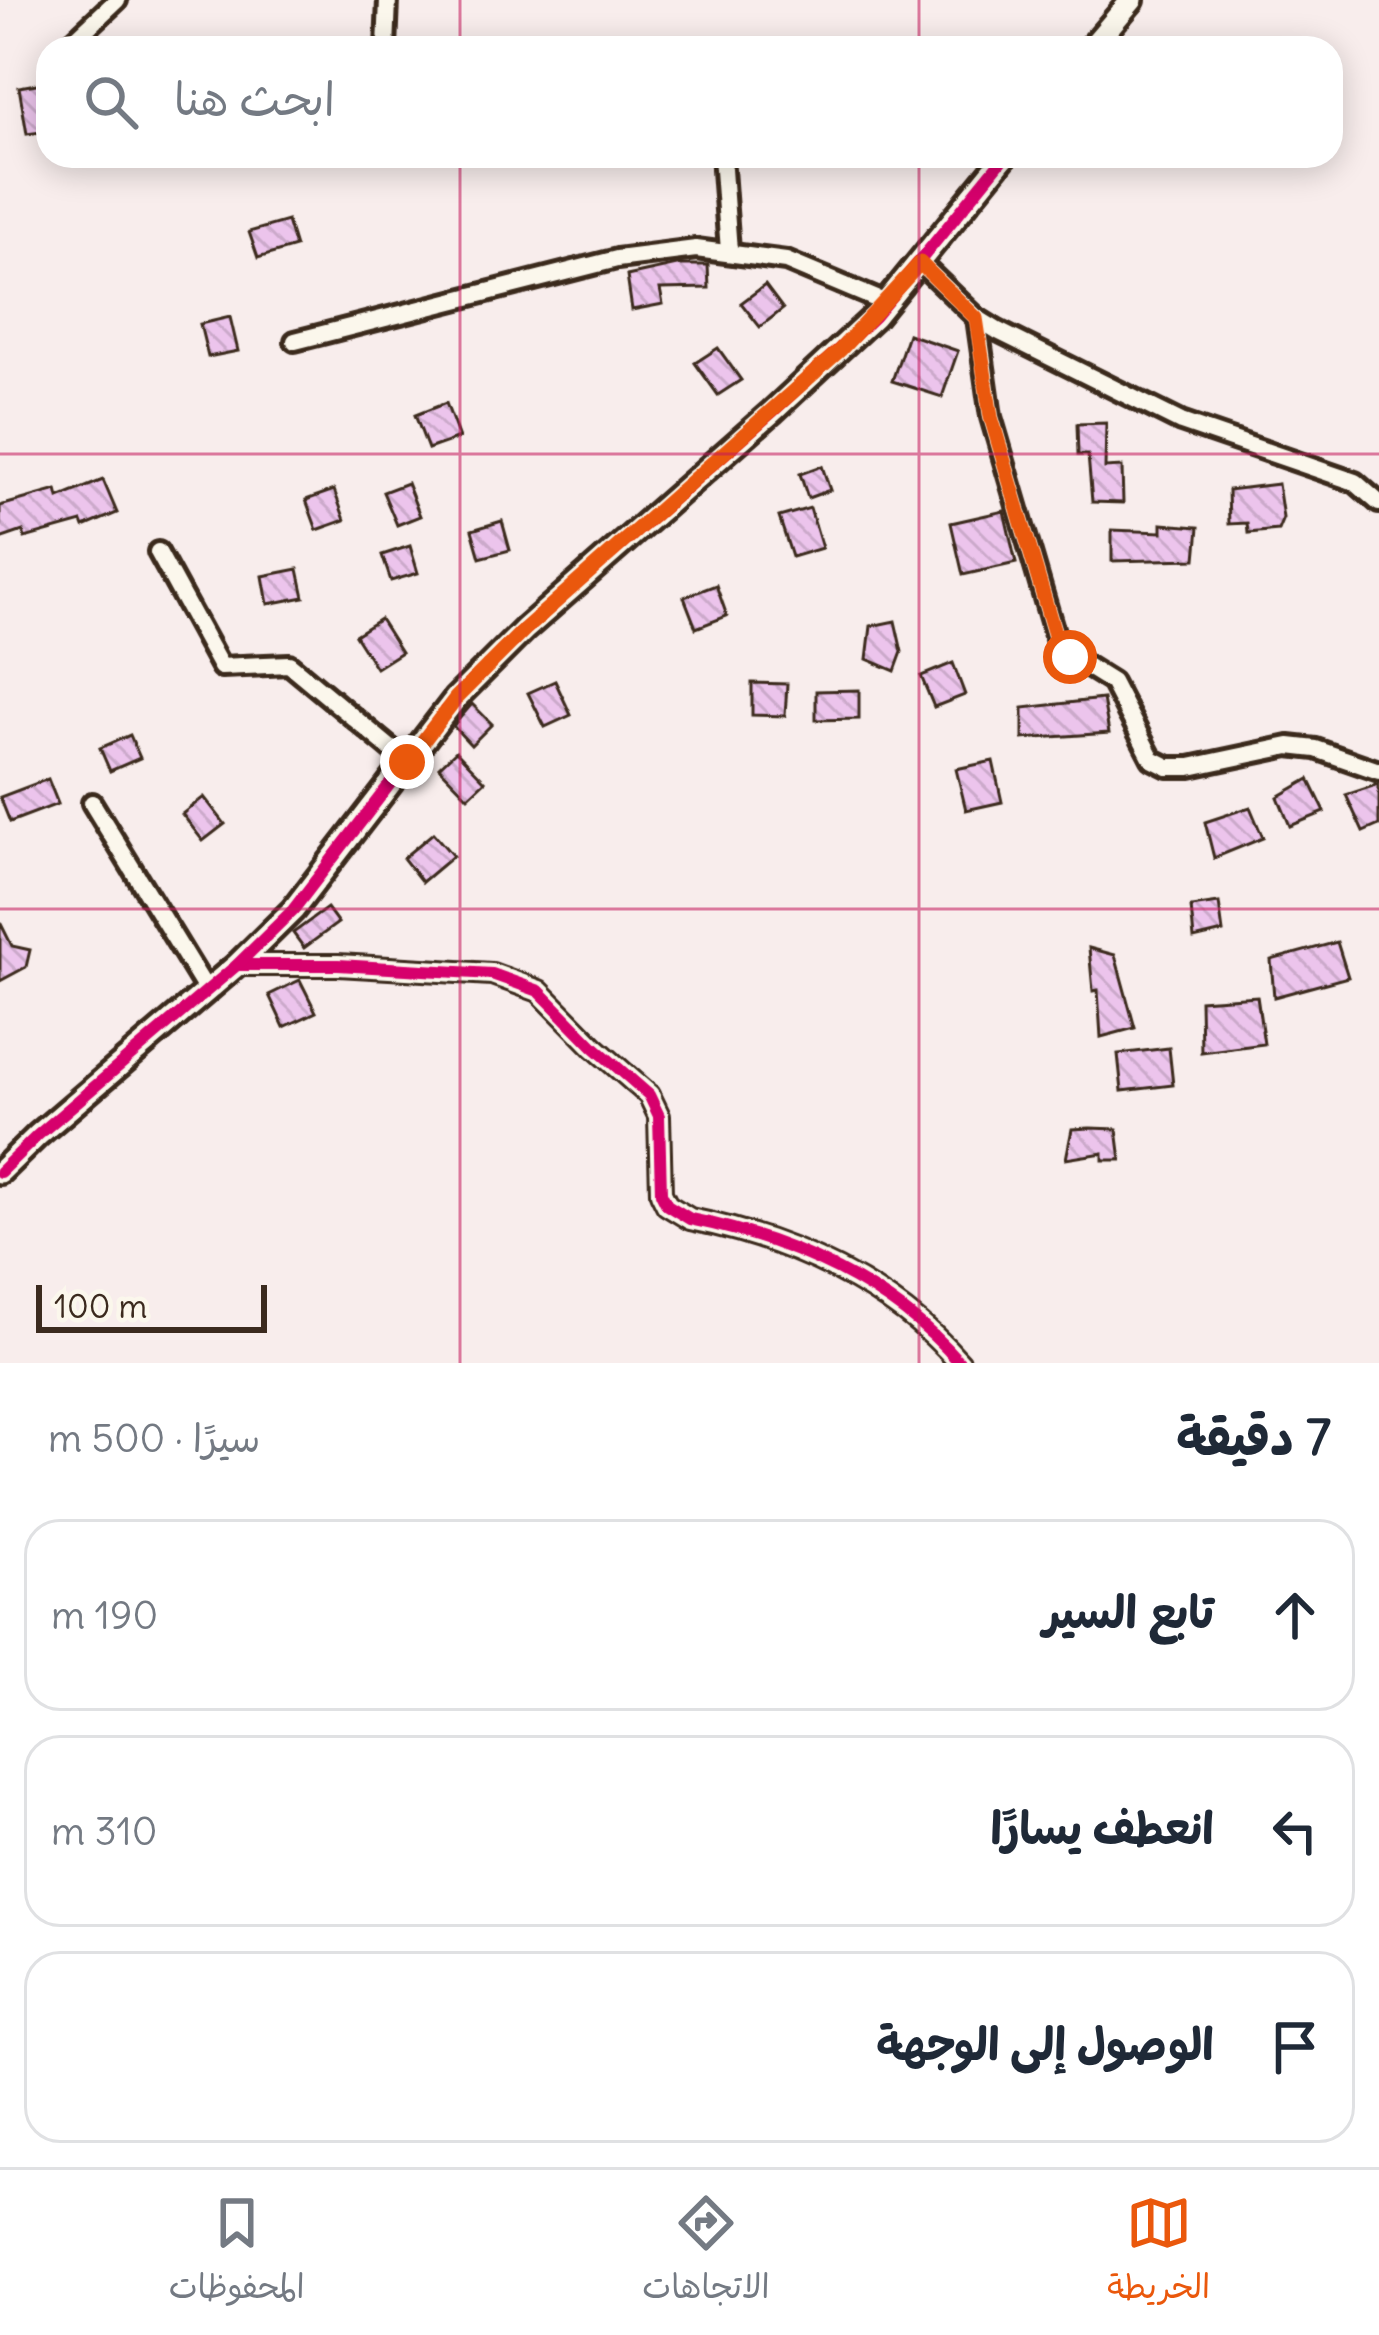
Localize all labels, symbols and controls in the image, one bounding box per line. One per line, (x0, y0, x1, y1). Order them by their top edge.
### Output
search box (36, 36, 1343, 168)
icon: search (78, 69, 144, 135)
text: ابحث هنا (174, 71, 335, 127)
route start (1043, 630, 1097, 684)
route end (380, 735, 434, 789)
scale bar (36, 1279, 267, 1332)
text: 100 m (54, 1285, 147, 1327)
text: 7 دقيقة (1176, 1405, 1331, 1469)
text: سيرًا · 500 m (48, 1414, 260, 1463)
icon: ahead (1262, 1582, 1328, 1648)
text: تابع السير (1043, 1584, 1214, 1640)
text: 190 m (51, 1591, 158, 1640)
icon: left (1262, 1798, 1328, 1864)
text: انعطف يسارًا (991, 1800, 1214, 1856)
text: 310 m (51, 1807, 157, 1856)
icon: arrive (1262, 2014, 1328, 2080)
text: الوصول إلى الوجهة (876, 2016, 1214, 2072)
tab: المحفوظات (169, 2190, 305, 2316)
tab: الاتجاهات (642, 2190, 770, 2316)
tab: الخريطة (1107, 2190, 1210, 2316)

